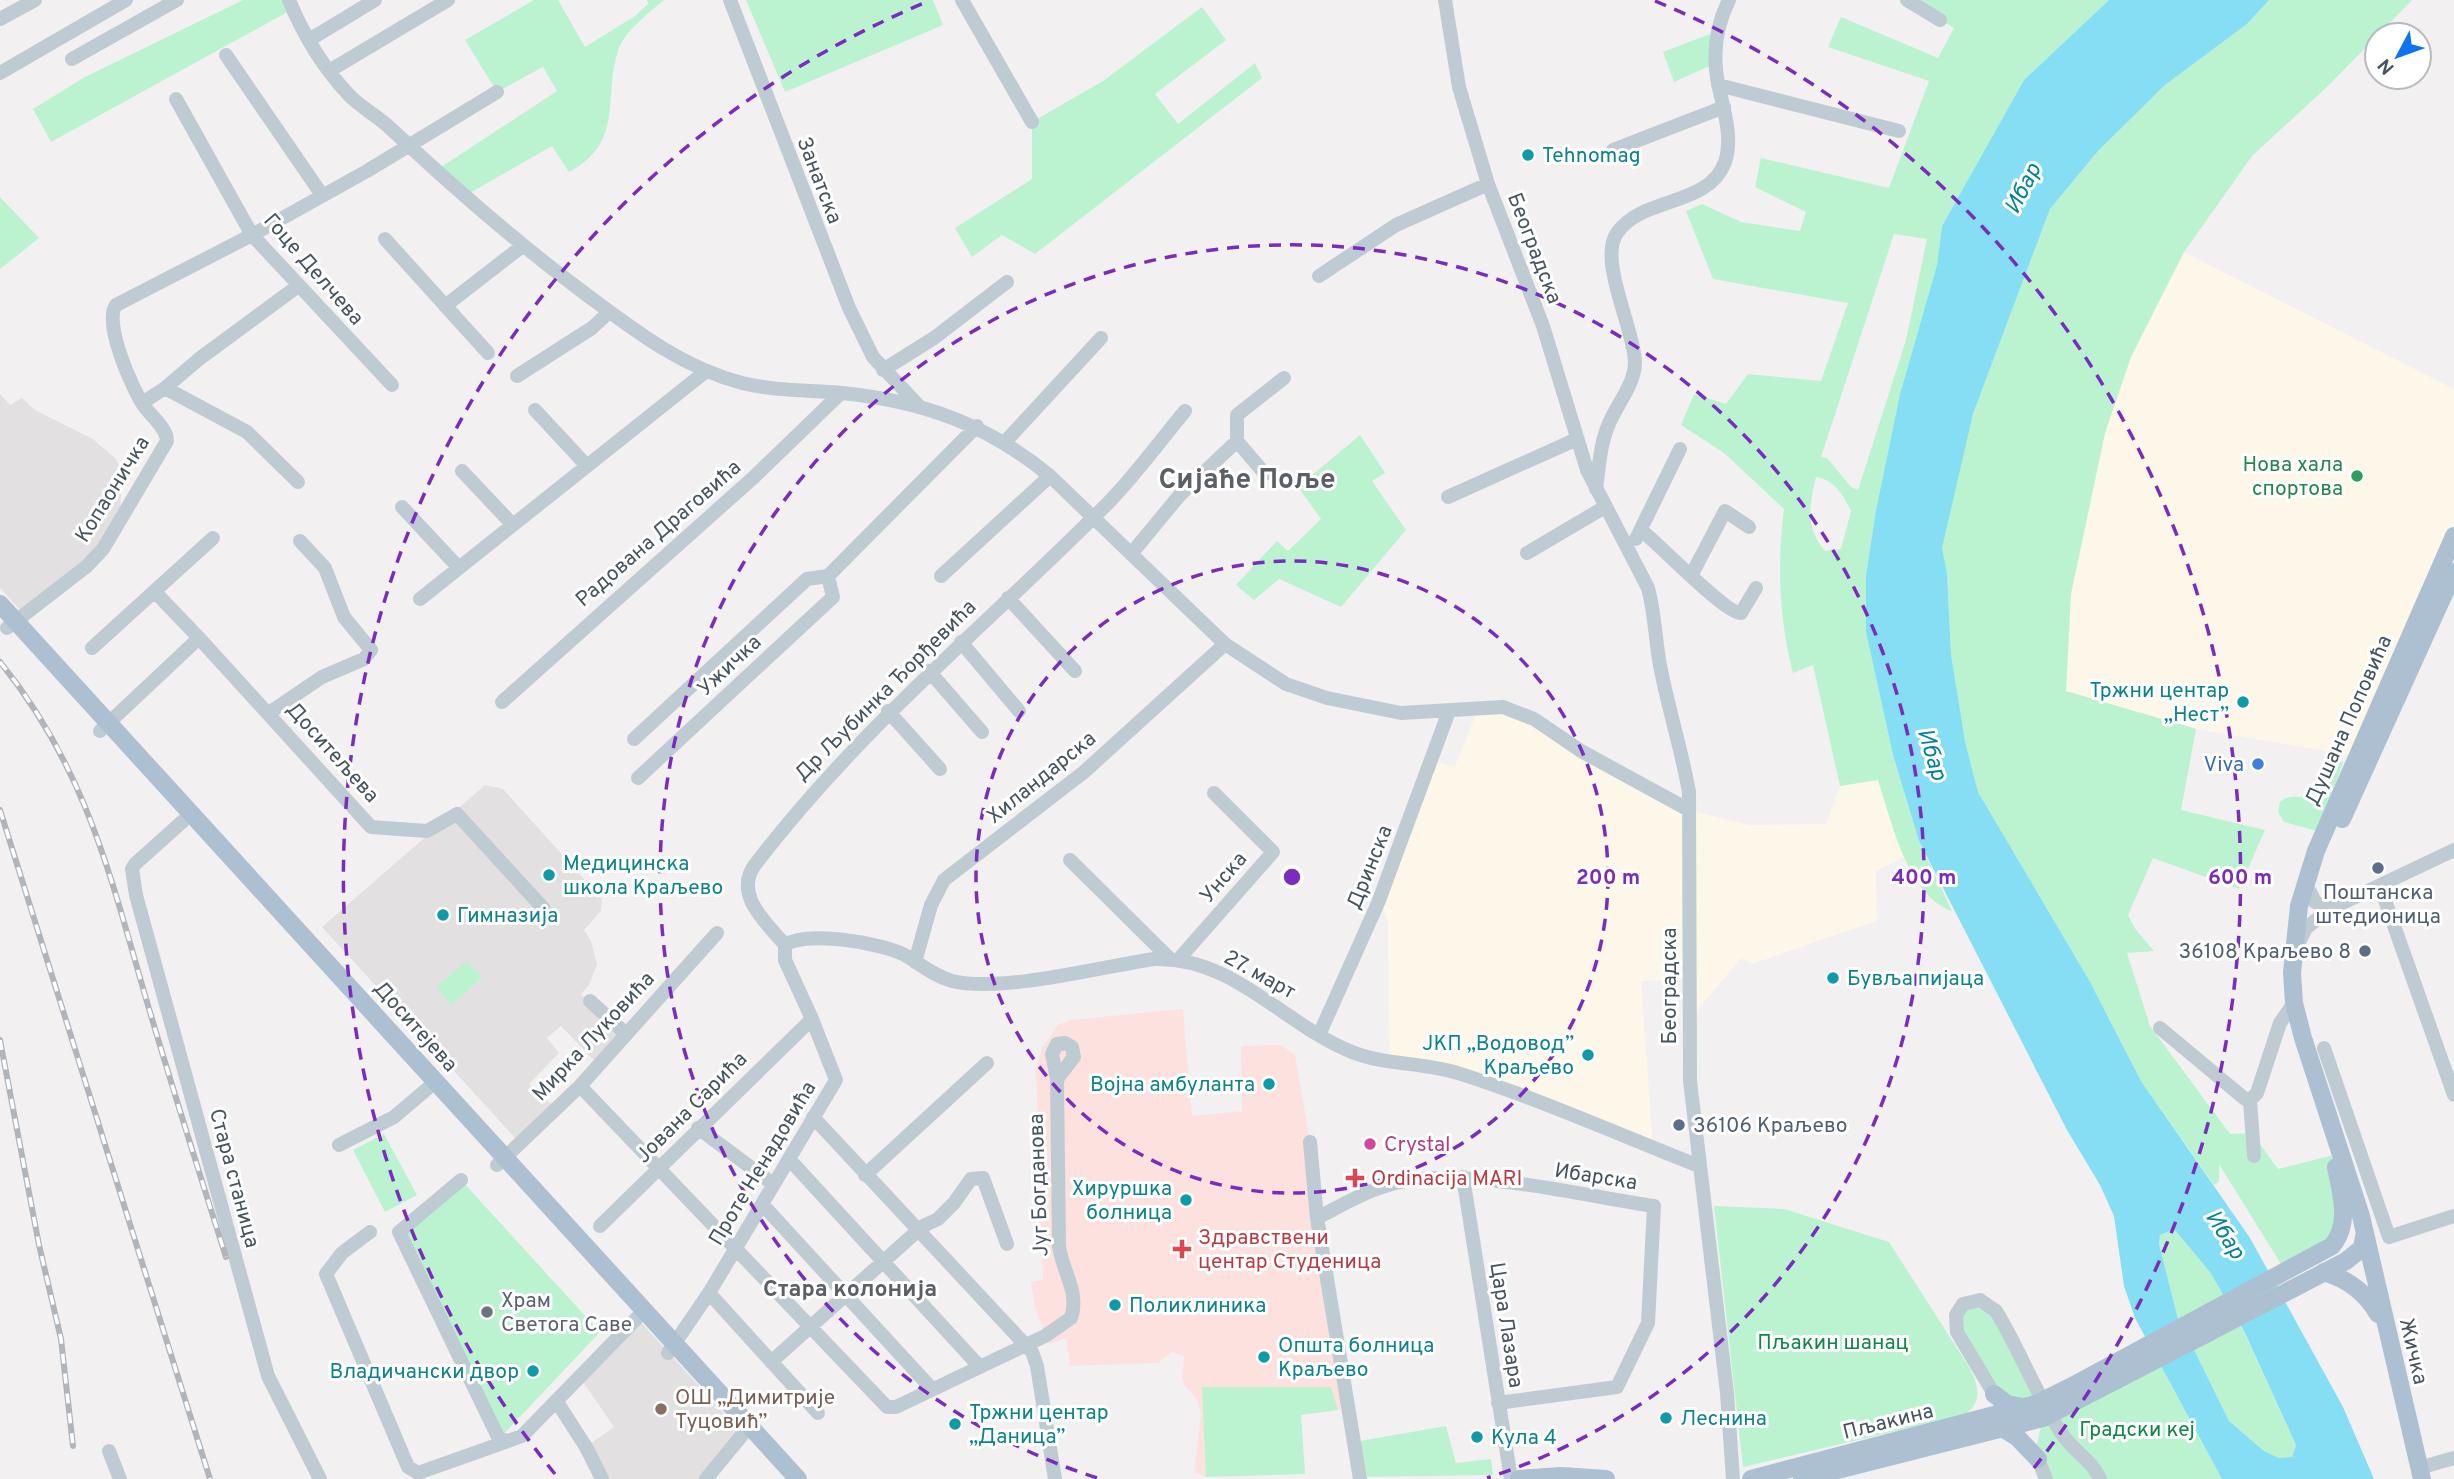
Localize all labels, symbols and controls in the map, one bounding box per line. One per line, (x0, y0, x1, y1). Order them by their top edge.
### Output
north arrow (2363, 21, 2433, 91)
text: N (2373, 53, 2400, 79)
street label: Занатска (790, 133, 848, 228)
place label: Tehnomag (1542, 143, 1641, 170)
marker: Tehnomag (1520, 147, 1536, 163)
water label: Ибар (1999, 159, 2049, 219)
street label: Београдска (1500, 189, 1567, 308)
street label: Гоце Делчева (257, 208, 369, 332)
street label: Копаоничка (70, 432, 157, 548)
place label: Нова хала спортова (2243, 452, 2343, 503)
street label: Радована Драговића (571, 455, 747, 613)
district label: Сијаће Поље (1158, 463, 1336, 499)
marker: Нова хала спортова (2349, 468, 2365, 484)
street label: Др Љубинка Ђорђевића (789, 594, 983, 788)
street label: Ужичка (692, 630, 768, 703)
street label: Душана Поповића (2300, 631, 2399, 810)
place label: Тржни центар „Нест” (2089, 678, 2229, 729)
marker: Тржни центар „Нест” (2235, 694, 2251, 710)
street label: Доситељева (279, 697, 384, 809)
water label: Ибар (1909, 725, 1952, 785)
street label: Хиландарска (982, 726, 1102, 830)
place label: Viva (2204, 752, 2244, 779)
marker: Viva (2250, 756, 2266, 772)
street label: Дринска (1341, 821, 1400, 914)
street label: Унска (1195, 847, 1254, 909)
place label: Медицинска школа Краљево (563, 851, 723, 902)
marker: Поштанска штедионица (2370, 860, 2386, 876)
centre of rings (1280, 865, 1304, 889)
text: 200 m (1576, 865, 1640, 892)
text: 400 m (1892, 865, 1956, 892)
text: 600 m (2208, 865, 2272, 892)
marker: Медицинска школа Краљево (541, 867, 557, 883)
place label: Поштанска штедионица (2315, 880, 2441, 931)
place label: Гимназија (457, 903, 558, 930)
marker: Гимназија (435, 907, 451, 923)
street label: Београдска (1657, 927, 1684, 1045)
place label: 36108 Краљево 8 (2178, 939, 2351, 966)
marker: 36108 Краљево 8 (2357, 943, 2373, 959)
street label: 27. март (1219, 945, 1300, 1006)
street label: Мирка Луковића (527, 966, 661, 1108)
place label: Бувља пијаца (1847, 966, 1984, 993)
marker: Бувља пијаца (1825, 970, 1841, 986)
street label: Доситејева (367, 976, 463, 1078)
place label: ЈКП „Водовод” Краљево (1422, 1031, 1574, 1082)
street label: Јована Сарића (630, 1046, 754, 1170)
marker: ЈКП „Водовод” Краљево (1580, 1047, 1596, 1063)
place label: Војна амбуланта (1090, 1072, 1255, 1099)
marker: Војна амбуланта (1261, 1076, 1277, 1092)
street label: Проте Ненадовића (704, 1077, 823, 1251)
street label: Стара станица (202, 1106, 265, 1251)
street label: Југ Богданова (1024, 1113, 1055, 1257)
place label: 36106 Краљево (1693, 1113, 1847, 1140)
marker: 36106 Краљево (1671, 1117, 1687, 1133)
place label: Crystal (1384, 1132, 1451, 1159)
marker: Crystal (1362, 1136, 1378, 1152)
street label: Ибарска (1552, 1158, 1639, 1197)
place label: Ordinacija MARI (1371, 1166, 1522, 1193)
marker: Ordinacija MARI (1345, 1168, 1365, 1188)
place label: Хируршка болница (1072, 1176, 1172, 1227)
marker: Хируршка болница (1178, 1192, 1194, 1208)
water label: Ибар (2197, 1205, 2251, 1266)
place label: Здравствени центар Студеница (1198, 1225, 1381, 1276)
marker: Здравствени центар Студеница (1172, 1239, 1192, 1259)
street label: Цара Лазара (1482, 1260, 1529, 1390)
district label: Стара колонија (763, 1276, 937, 1305)
place label: Храм Светога Саве (501, 1288, 632, 1339)
place label: Поликлиника (1129, 1293, 1266, 1320)
marker: Поликлиника (1107, 1297, 1123, 1313)
marker: Храм Светога Саве (479, 1304, 495, 1320)
street label: Жичка (2392, 1315, 2433, 1387)
park label: Пљакин шанац (1757, 1330, 1909, 1357)
place label: Општа болница Краљево (1278, 1333, 1434, 1384)
marker: Општа болница Краљево (1256, 1349, 1272, 1365)
place label: Владичански двор (329, 1359, 519, 1386)
marker: Владичански двор (525, 1363, 541, 1379)
place label: ОШ „Димитрије Туцовић” (675, 1385, 835, 1436)
street label: Пљакина (1840, 1398, 1936, 1447)
place label: Тржни центар „Даница” (969, 1400, 1109, 1451)
marker: ОШ „Димитрије Туцовић” (653, 1401, 669, 1417)
place label: Леснина (1680, 1406, 1767, 1433)
marker: Леснина (1658, 1410, 1674, 1426)
marker: Тржни центар „Даница” (947, 1416, 963, 1432)
park label: Градски кеј (2079, 1417, 2195, 1444)
place label: Кула 4 (1491, 1425, 1557, 1452)
marker: Кула 4 (1469, 1429, 1485, 1445)

